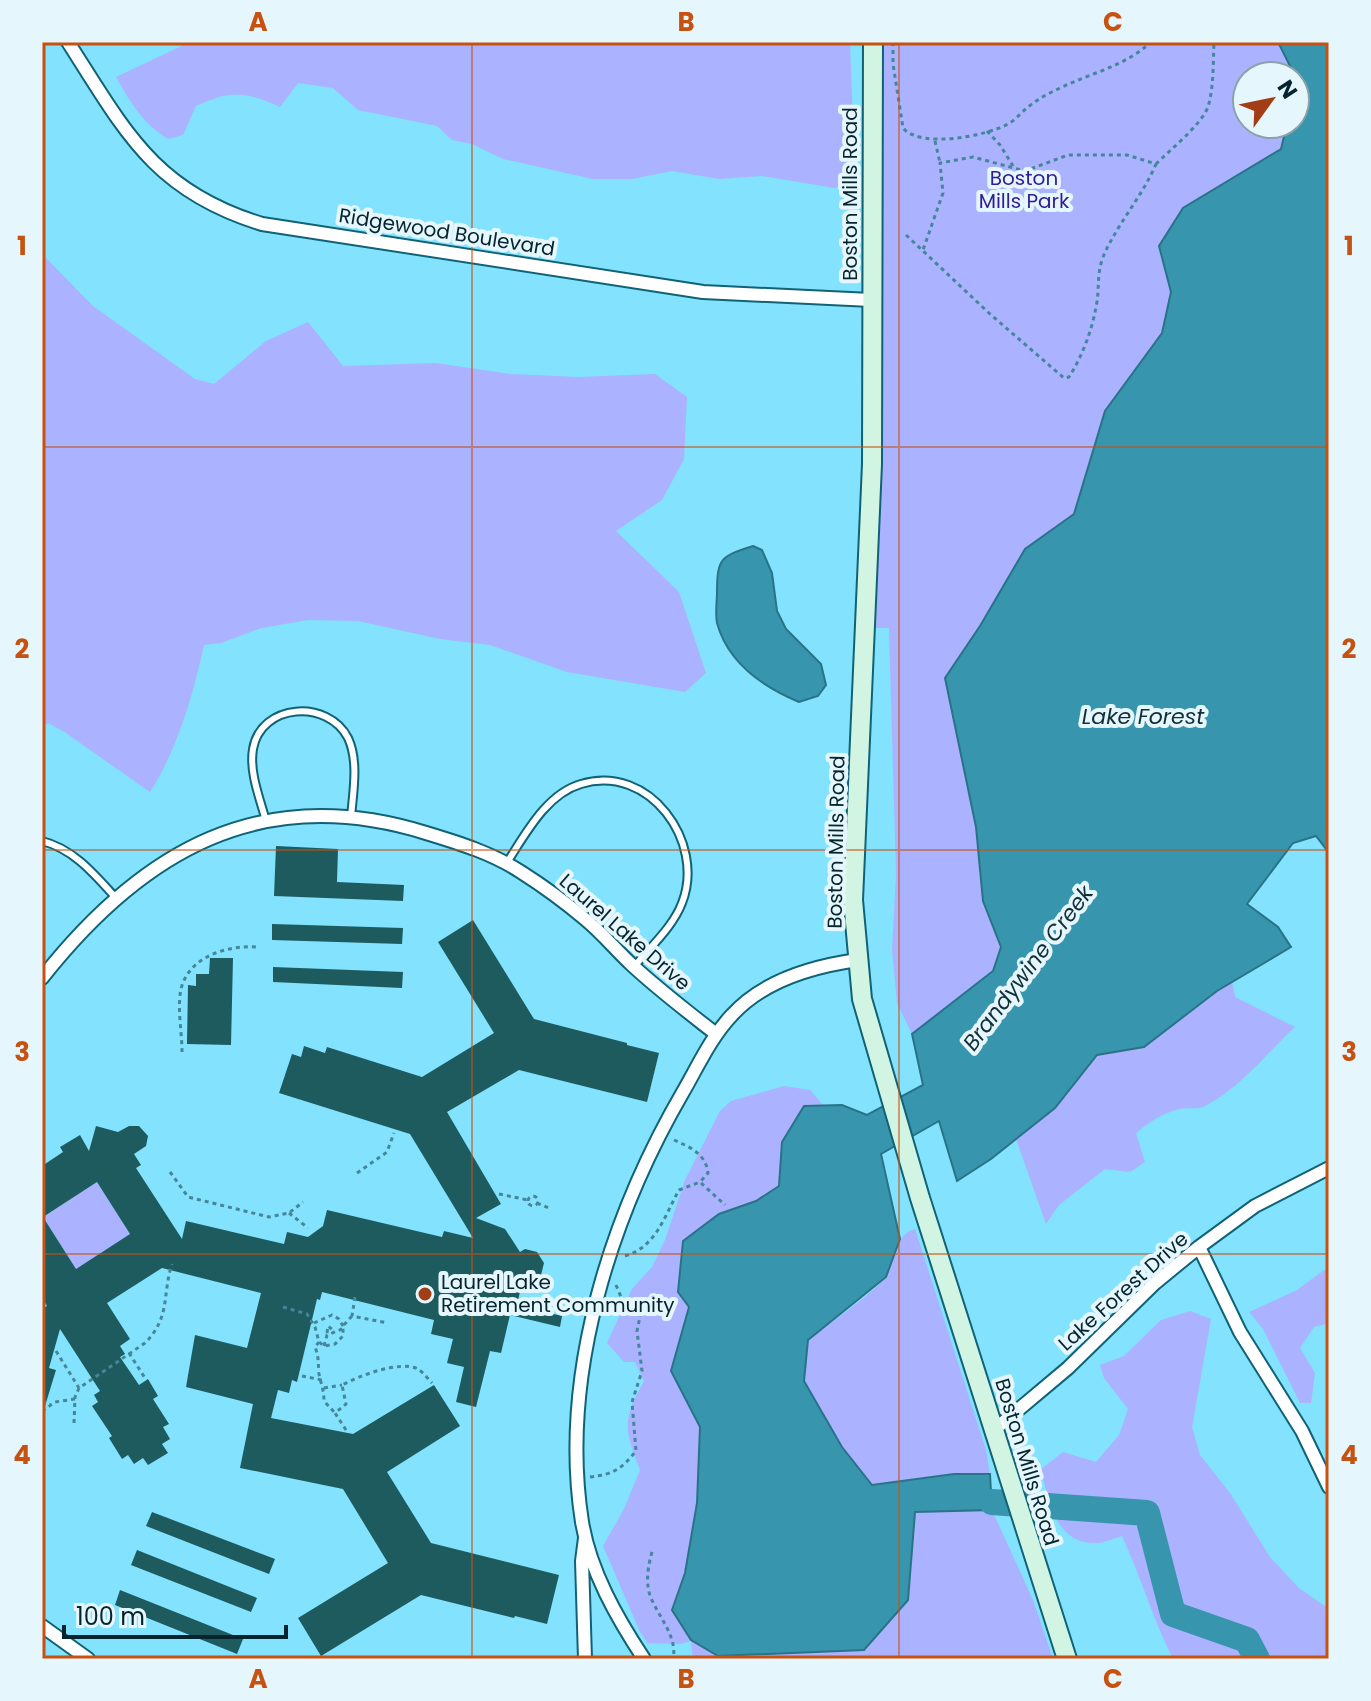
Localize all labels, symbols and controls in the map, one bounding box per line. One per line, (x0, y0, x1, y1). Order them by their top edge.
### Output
text: A (248, 4, 268, 40)
text: B (677, 4, 695, 40)
text: C (1103, 4, 1123, 40)
north arrow (1231, 60, 1311, 140)
text: N (1270, 74, 1305, 105)
street label: Boston Mills Road (836, 107, 864, 281)
park label: Boston Mills Park (979, 164, 1070, 215)
street label: Ridgewood Boulevard (337, 201, 557, 263)
text: 1 (17, 228, 27, 264)
text: 1 (1344, 228, 1354, 264)
text: 2 (15, 631, 30, 667)
text: 2 (1342, 631, 1357, 667)
water label: Lake Forest (1082, 701, 1205, 732)
street label: Boston Mills Road (820, 755, 852, 929)
street label: Laurel Lake Drive (553, 867, 697, 997)
water label: Brandywine Creek (956, 878, 1101, 1057)
text: 3 (14, 1034, 30, 1070)
text: 3 (1341, 1034, 1357, 1070)
street label: Lake Forest Drive (1052, 1225, 1194, 1357)
place label: Laurel Lake Retirement Community (441, 1268, 675, 1319)
marker: Laurel Lake Retirement Community (416, 1285, 434, 1303)
street label: Boston Mills Road (988, 1375, 1066, 1549)
text: 4 (13, 1437, 31, 1473)
text: 4 (1340, 1437, 1358, 1473)
scale bar (64, 1589, 286, 1639)
text: 100 m (76, 1600, 145, 1633)
text: A (248, 1661, 268, 1697)
text: B (677, 1661, 695, 1697)
text: C (1103, 1661, 1123, 1697)

